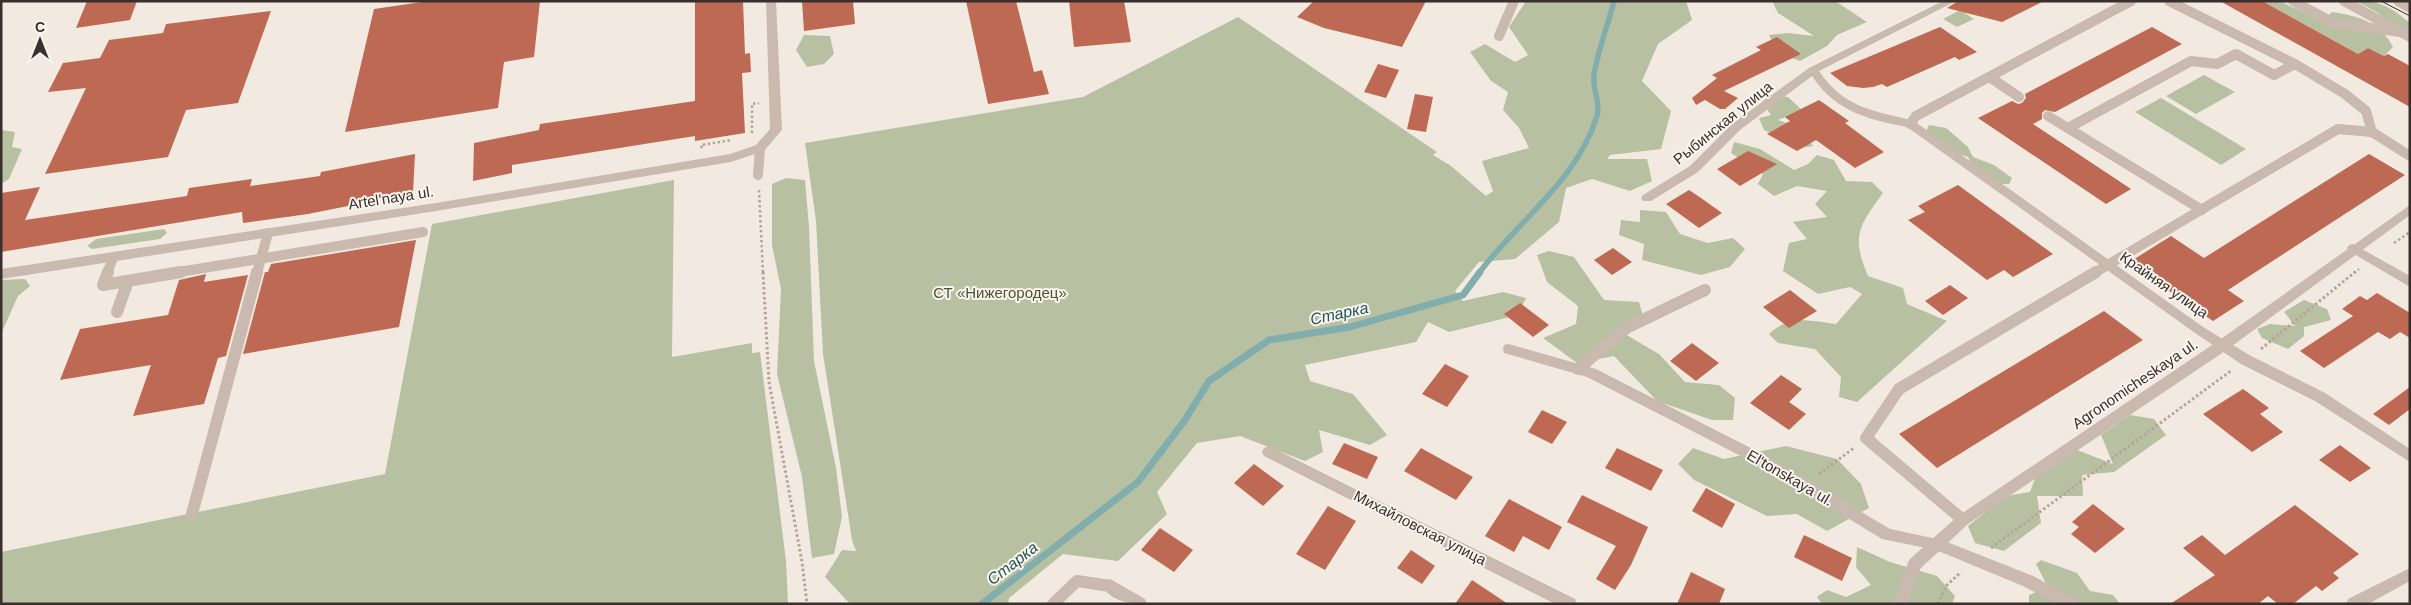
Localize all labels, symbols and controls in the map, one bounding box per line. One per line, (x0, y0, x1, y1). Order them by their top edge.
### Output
north arrow (15, 15, 65, 65)
text: С (35, 19, 45, 35)
street label: Рыбинская улица (1670, 77, 1776, 168)
street label: Artel'naya ul. (347, 182, 435, 213)
street label: Крайняя улица (2117, 248, 2212, 322)
park label: СТ «Нижегородец» (933, 284, 1067, 301)
water label: Старка (1309, 299, 1370, 328)
street label: Agronomicheskaya ul. (2069, 335, 2201, 432)
street label: El'tonskaya ul. (1744, 446, 1836, 509)
street label: Михайловская улица (1351, 487, 1490, 569)
water label: Старка (984, 538, 1041, 588)

